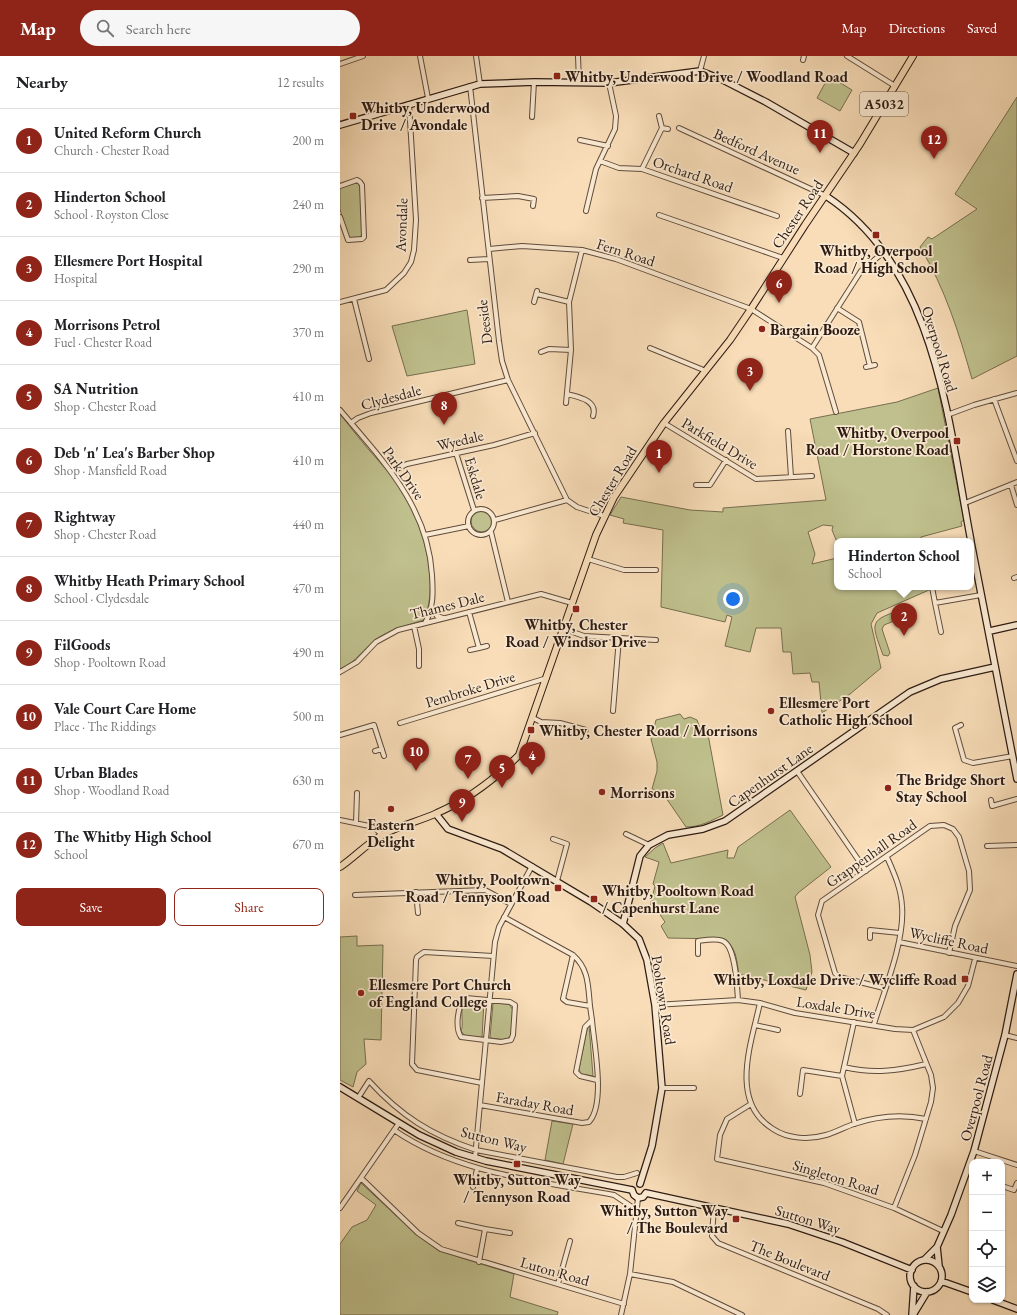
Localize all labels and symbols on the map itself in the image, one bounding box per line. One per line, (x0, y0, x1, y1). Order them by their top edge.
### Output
place label: Whitby, Underwood Drive / Woodland Road (565, 67, 849, 86)
marker: Whitby, Underwood Drive / Woodland Road (552, 71, 562, 81)
road number: A5032 (860, 92, 908, 116)
place label: Whitby, Underwood Drive / Avondale (361, 98, 491, 134)
marker: Whitby, Underwood Drive / Avondale (348, 111, 358, 121)
pin: 11 (807, 120, 833, 153)
street label: Bedford Avenue (711, 123, 803, 179)
pin: 12 (921, 126, 947, 159)
street label: Orchard Road (651, 151, 736, 197)
street label: Chester Road (767, 176, 827, 252)
street label: Avondale (391, 198, 411, 253)
marker: Whitby, Overpool Road / High School (871, 230, 881, 240)
street label: Fern Road (594, 234, 658, 270)
place label: Whitby, Overpool Road / High School (814, 241, 939, 277)
pin: 6 (766, 270, 792, 303)
street label: Deeside (472, 298, 496, 345)
street label: Overpool Road (918, 304, 962, 395)
place label: Bargain Booze (770, 320, 860, 339)
marker: Bargain Booze (757, 324, 767, 334)
pin: 3 (737, 358, 763, 391)
street label: Clydesdale (359, 380, 423, 414)
pin: 8 (431, 392, 457, 425)
street label: Parkfield Drive (678, 413, 762, 473)
place label: Whitby, Overpool Road / Horstone Road (806, 423, 950, 459)
street label: Wyedale (435, 425, 485, 455)
marker: Whitby, Overpool Road / Horstone Road (952, 436, 962, 446)
pin: 1 (646, 440, 672, 473)
street label: Chester Road (584, 442, 641, 520)
street label: Park Drive (379, 443, 429, 503)
street label: Eskdale (461, 454, 491, 502)
street label: Thames Dale (408, 587, 486, 623)
your location (723, 589, 743, 609)
pin: 2 (891, 603, 917, 636)
marker: Whitby, Chester Road / Windsor Drive (571, 604, 581, 614)
place label: Whitby, Chester Road / Windsor Drive (505, 615, 647, 651)
street label: Pembroke Drive (423, 666, 517, 712)
place label: Ellesmere Port Catholic High School (779, 693, 914, 729)
marker: Ellesmere Port Catholic High School (766, 706, 776, 716)
place label: Whitby, Chester Road / Morrisons (539, 721, 758, 740)
marker: Whitby, Chester Road / Morrisons (526, 725, 536, 735)
pin: 10 (403, 738, 429, 771)
street label: Capenhurst Lane (724, 738, 816, 811)
pin: 4 (519, 742, 545, 775)
pin: 7 (455, 746, 481, 779)
pin: 5 (489, 755, 515, 788)
place label: The Bridge Short Stay School (896, 770, 1006, 806)
place label: Morrisons (610, 783, 675, 802)
marker: The Bridge Short Stay School (883, 783, 893, 793)
marker: Morrisons (597, 787, 607, 797)
pin: 9 (449, 789, 475, 822)
marker: Eastern Delight (386, 804, 396, 814)
street label: Grappenhall Road (822, 814, 920, 891)
place label: Eastern Delight (367, 815, 415, 851)
place label: Whitby, Pooltown Road / Tennyson Road (405, 870, 551, 906)
place label: Whitby, Pooltown Road / Capenhurst Lane (602, 881, 755, 917)
marker: Whitby, Pooltown Road / Tennyson Road (553, 883, 563, 893)
marker: Whitby, Pooltown Road / Capenhurst Lane (589, 894, 599, 904)
street label: Wycliffe Road (908, 922, 991, 958)
street label: Pooltown Road (648, 954, 681, 1046)
place label: Whitby, Loxdale Drive / Wycliffe Road (713, 970, 958, 989)
marker: Whitby, Loxdale Drive / Wycliffe Road (960, 974, 970, 984)
place label: Ellesmere Port Church of England College (369, 975, 512, 1011)
marker: Ellesmere Port Church of England College (356, 988, 366, 998)
street label: Loxdale Drive (795, 991, 877, 1023)
street label: Overpool Road (955, 1052, 997, 1143)
street label: Faraday Road (495, 1087, 576, 1119)
street label: Sutton Way (459, 1122, 529, 1156)
street label: Singleton Road (791, 1155, 882, 1199)
marker: Whitby, Sutton Way / Tennyson Road (512, 1159, 522, 1169)
place label: Whitby, Sutton Way / Tennyson Road (453, 1170, 582, 1206)
street label: Sutton Way (773, 1200, 843, 1238)
place label: Whitby, Sutton Way / The Boulevard (600, 1201, 729, 1237)
marker: Whitby, Sutton Way / The Boulevard (731, 1214, 741, 1224)
street label: The Boulevard (747, 1235, 833, 1285)
street label: Luton Road (518, 1252, 592, 1290)

